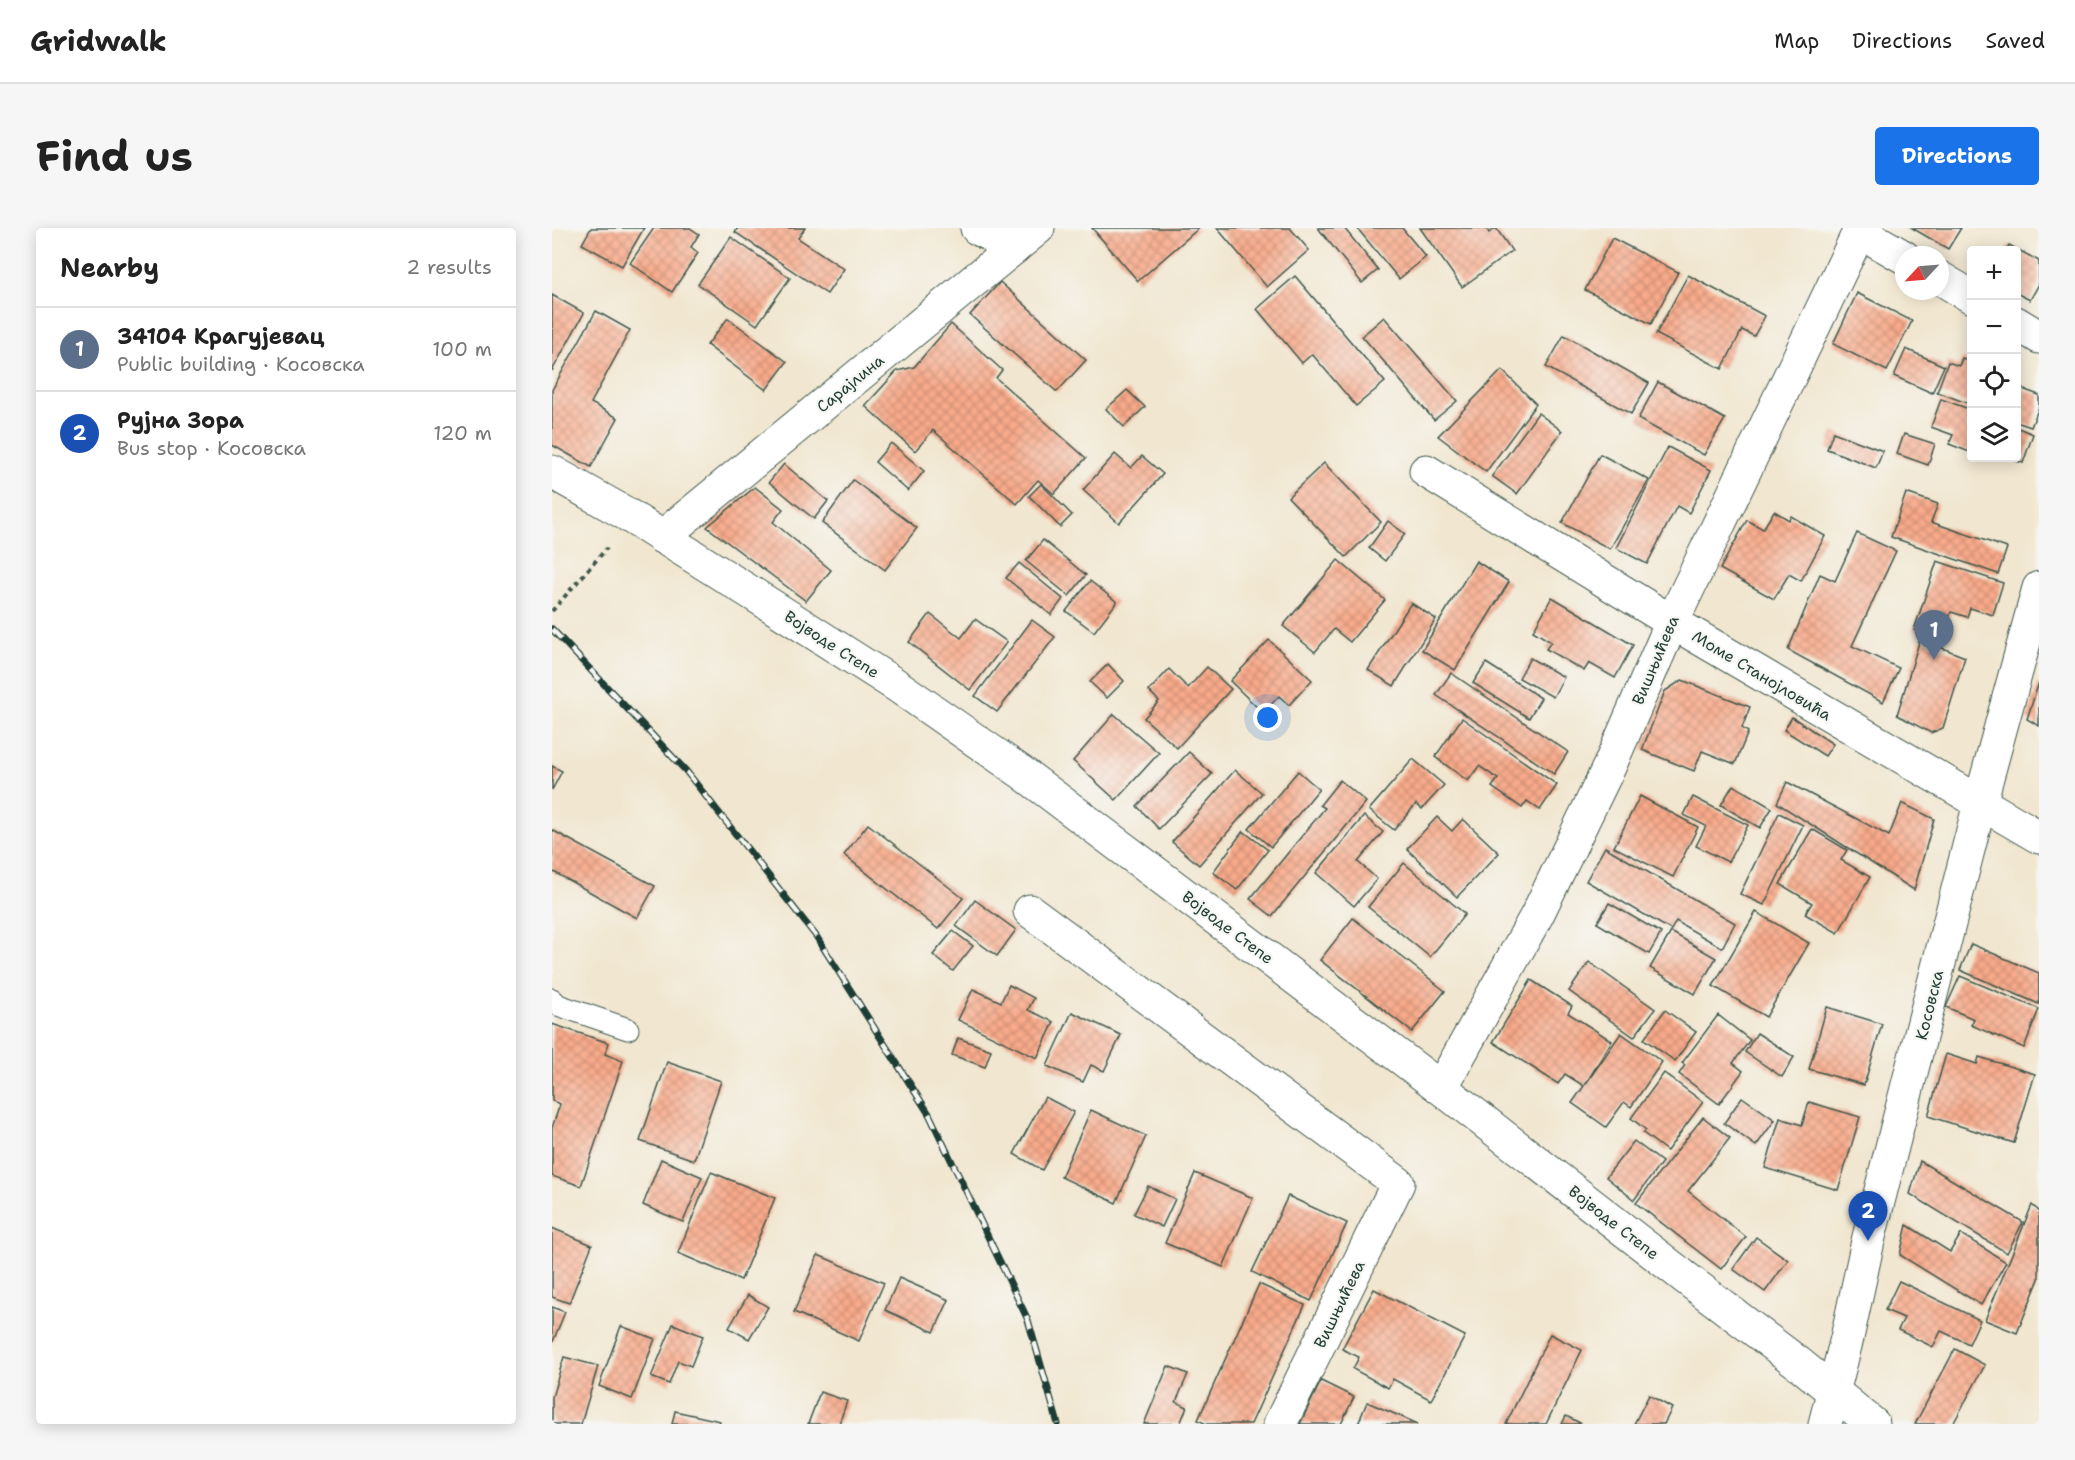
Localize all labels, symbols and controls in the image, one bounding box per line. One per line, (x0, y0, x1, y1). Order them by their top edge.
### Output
text: Gridwalk (30, 22, 167, 60)
text: Map (1774, 27, 1819, 55)
text: Directions (1852, 27, 1952, 55)
text: Saved (1985, 27, 2045, 55)
button: Directions (1875, 127, 2039, 185)
text: Find us (36, 128, 193, 184)
north arrow (1895, 246, 1949, 300)
map controls (1967, 246, 2021, 462)
button: + (1967, 246, 2021, 300)
text: Nearby (60, 250, 159, 285)
text: 2 results (406, 254, 492, 280)
button: − (1967, 300, 2021, 354)
text: 34104 Крагујевац (117, 322, 324, 351)
text: 1 (75, 336, 84, 362)
text: 100 m (432, 336, 492, 362)
street label: Сарајлина (812, 350, 888, 417)
text: Public building · Косовска (117, 351, 365, 377)
button: locate (1967, 354, 2021, 408)
text: Рујна Зора (117, 406, 244, 435)
button: layers (1967, 408, 2021, 462)
text: 2 (73, 420, 87, 446)
text: 120 m (433, 420, 492, 446)
text: Bus stop · Косовска (117, 435, 306, 461)
street label: Војводе Степе (780, 606, 883, 683)
pin: 1 (1914, 610, 1954, 660)
street label: Вишњићева (1627, 612, 1684, 708)
street label: Моме Станојловића (1688, 625, 1835, 725)
your location (1253, 703, 1282, 732)
street label: Војводе Степе (1178, 886, 1278, 969)
street label: Косовска (1911, 968, 1948, 1042)
street label: Војводе Степе (1564, 1181, 1663, 1264)
pin: 2 (1848, 1192, 1888, 1241)
street label: Вишњићева (1309, 1257, 1370, 1351)

